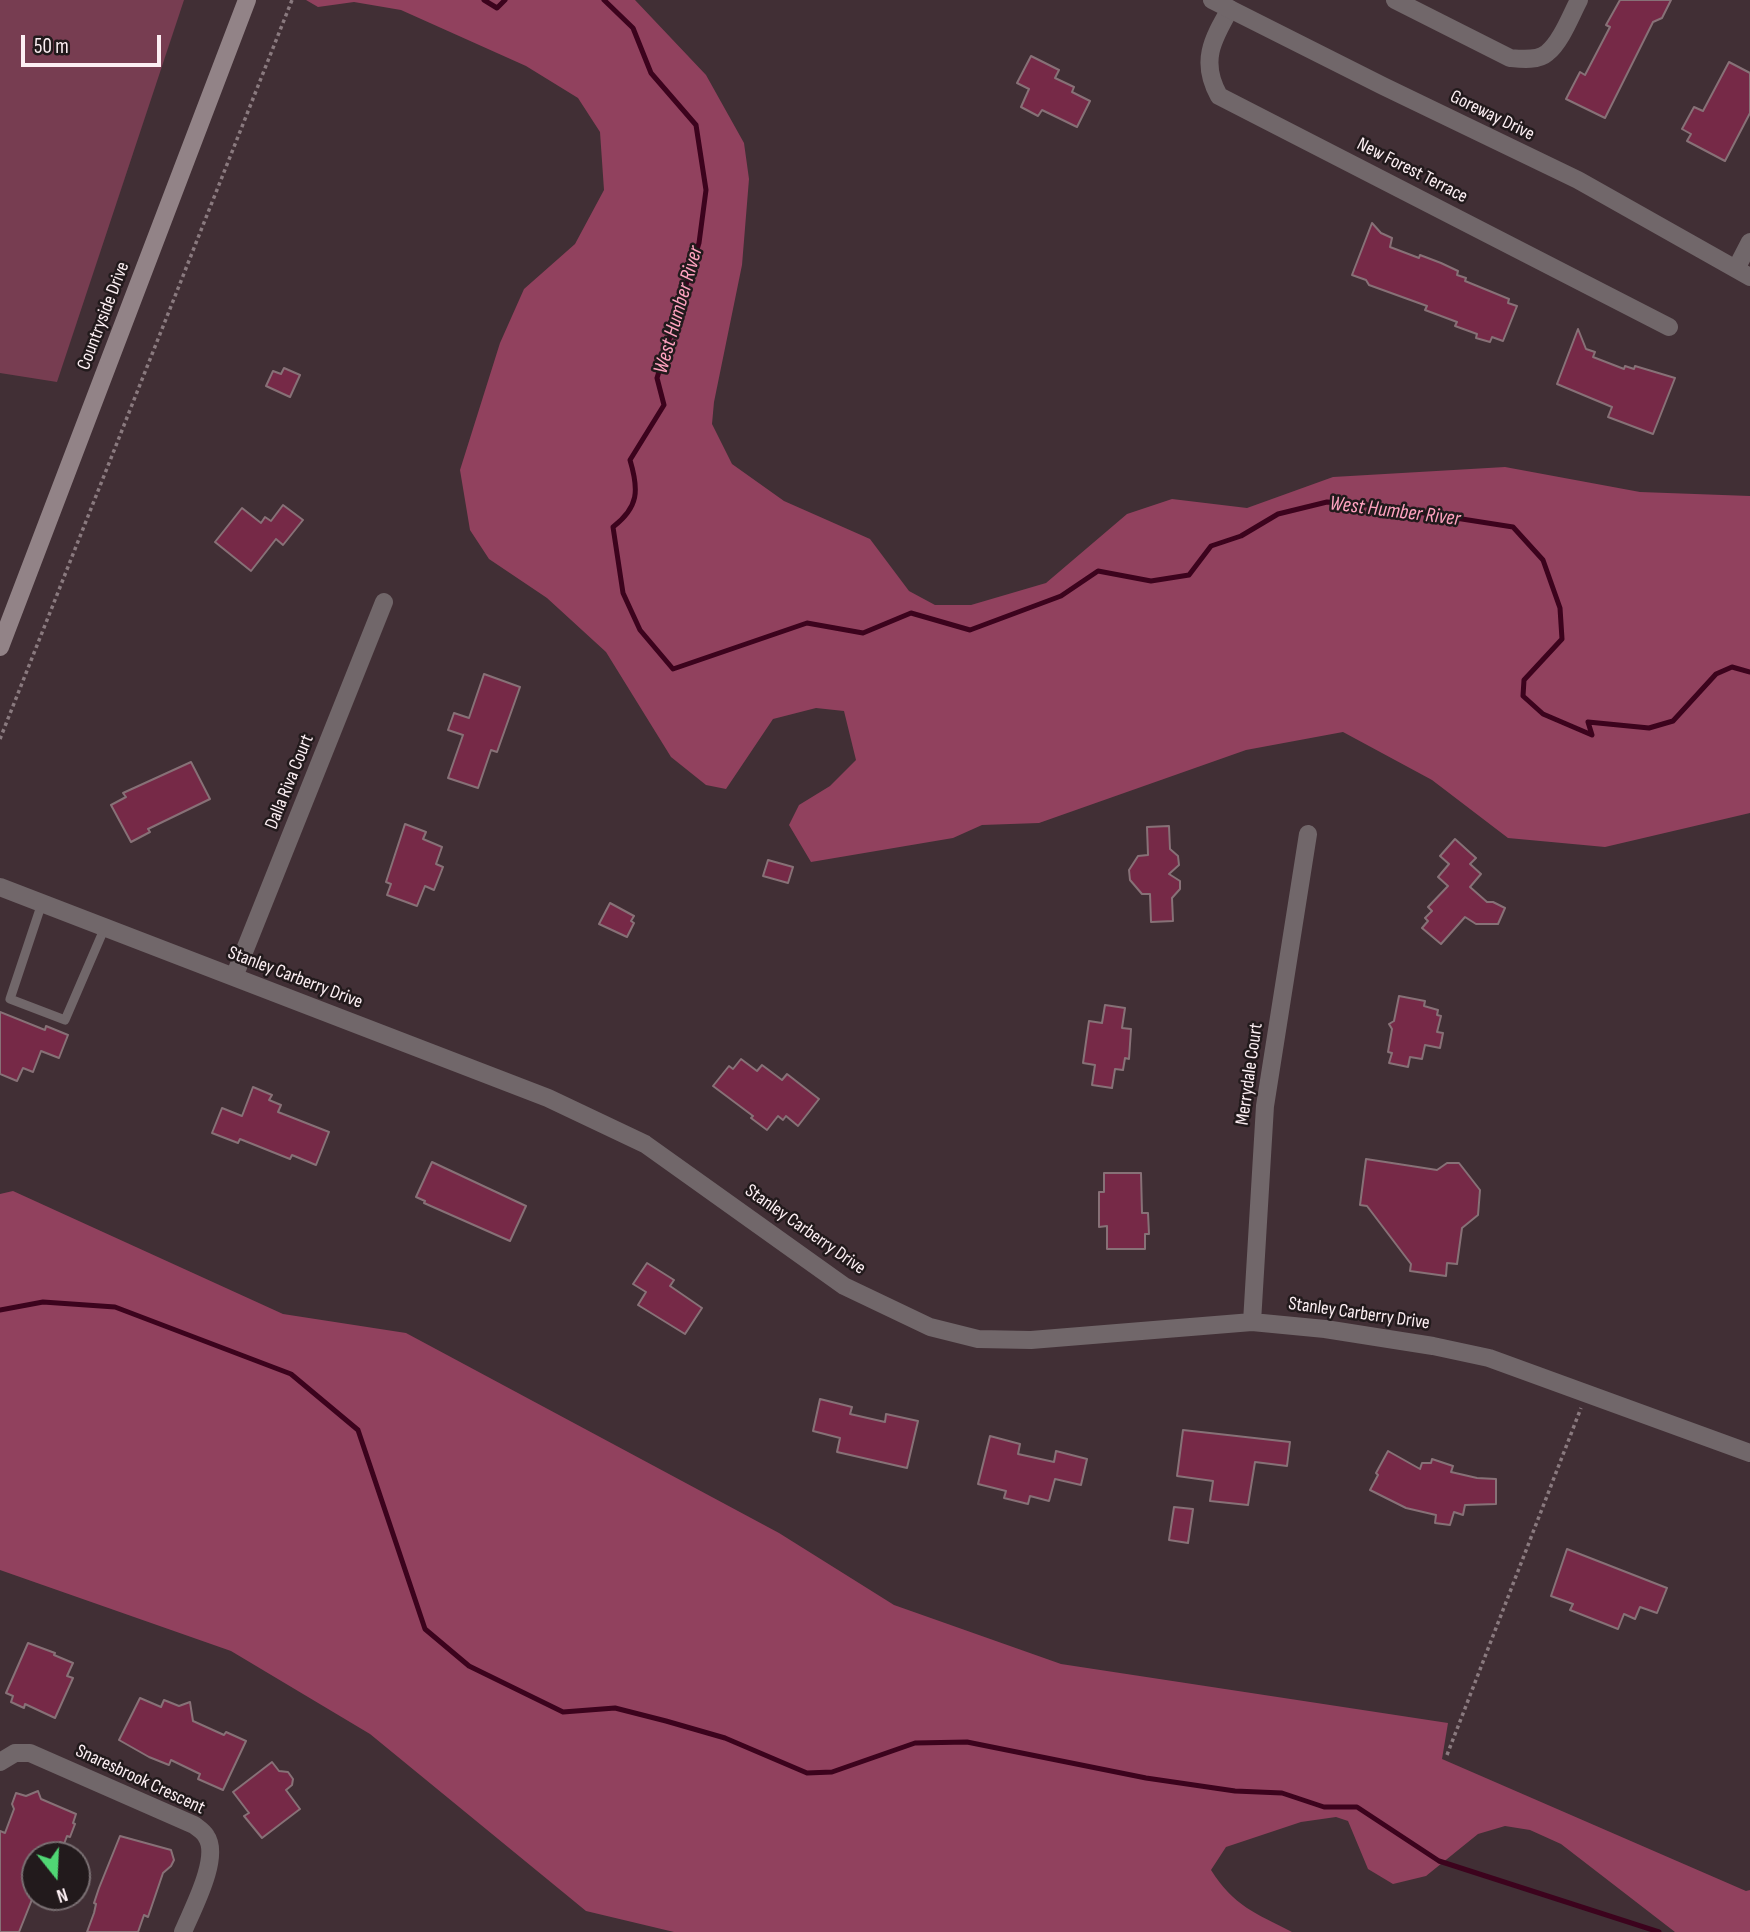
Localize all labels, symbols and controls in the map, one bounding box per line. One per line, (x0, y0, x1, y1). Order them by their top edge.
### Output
scale bar (24, 21, 164, 65)
text: 50 m (34, 34, 69, 59)
street label: Goreway Drive (1446, 86, 1538, 146)
street label: New Forest Terrace (1353, 133, 1471, 209)
water label: West Humber River (649, 243, 709, 377)
street label: Countryside Drive (73, 259, 135, 373)
water label: West Humber River (1328, 491, 1462, 533)
street label: Dalla Riva Court (261, 731, 319, 833)
street label: Stanley Carberry Drive (224, 942, 366, 1014)
street label: Merrydale Court (1232, 1021, 1268, 1127)
street label: Stanley Carberry Drive (740, 1180, 870, 1280)
street label: Stanley Carberry Drive (1287, 1293, 1431, 1335)
street label: Snaresbrook Crescent (72, 1740, 208, 1820)
north arrow (21, 1841, 91, 1911)
text: N (54, 1882, 70, 1907)

